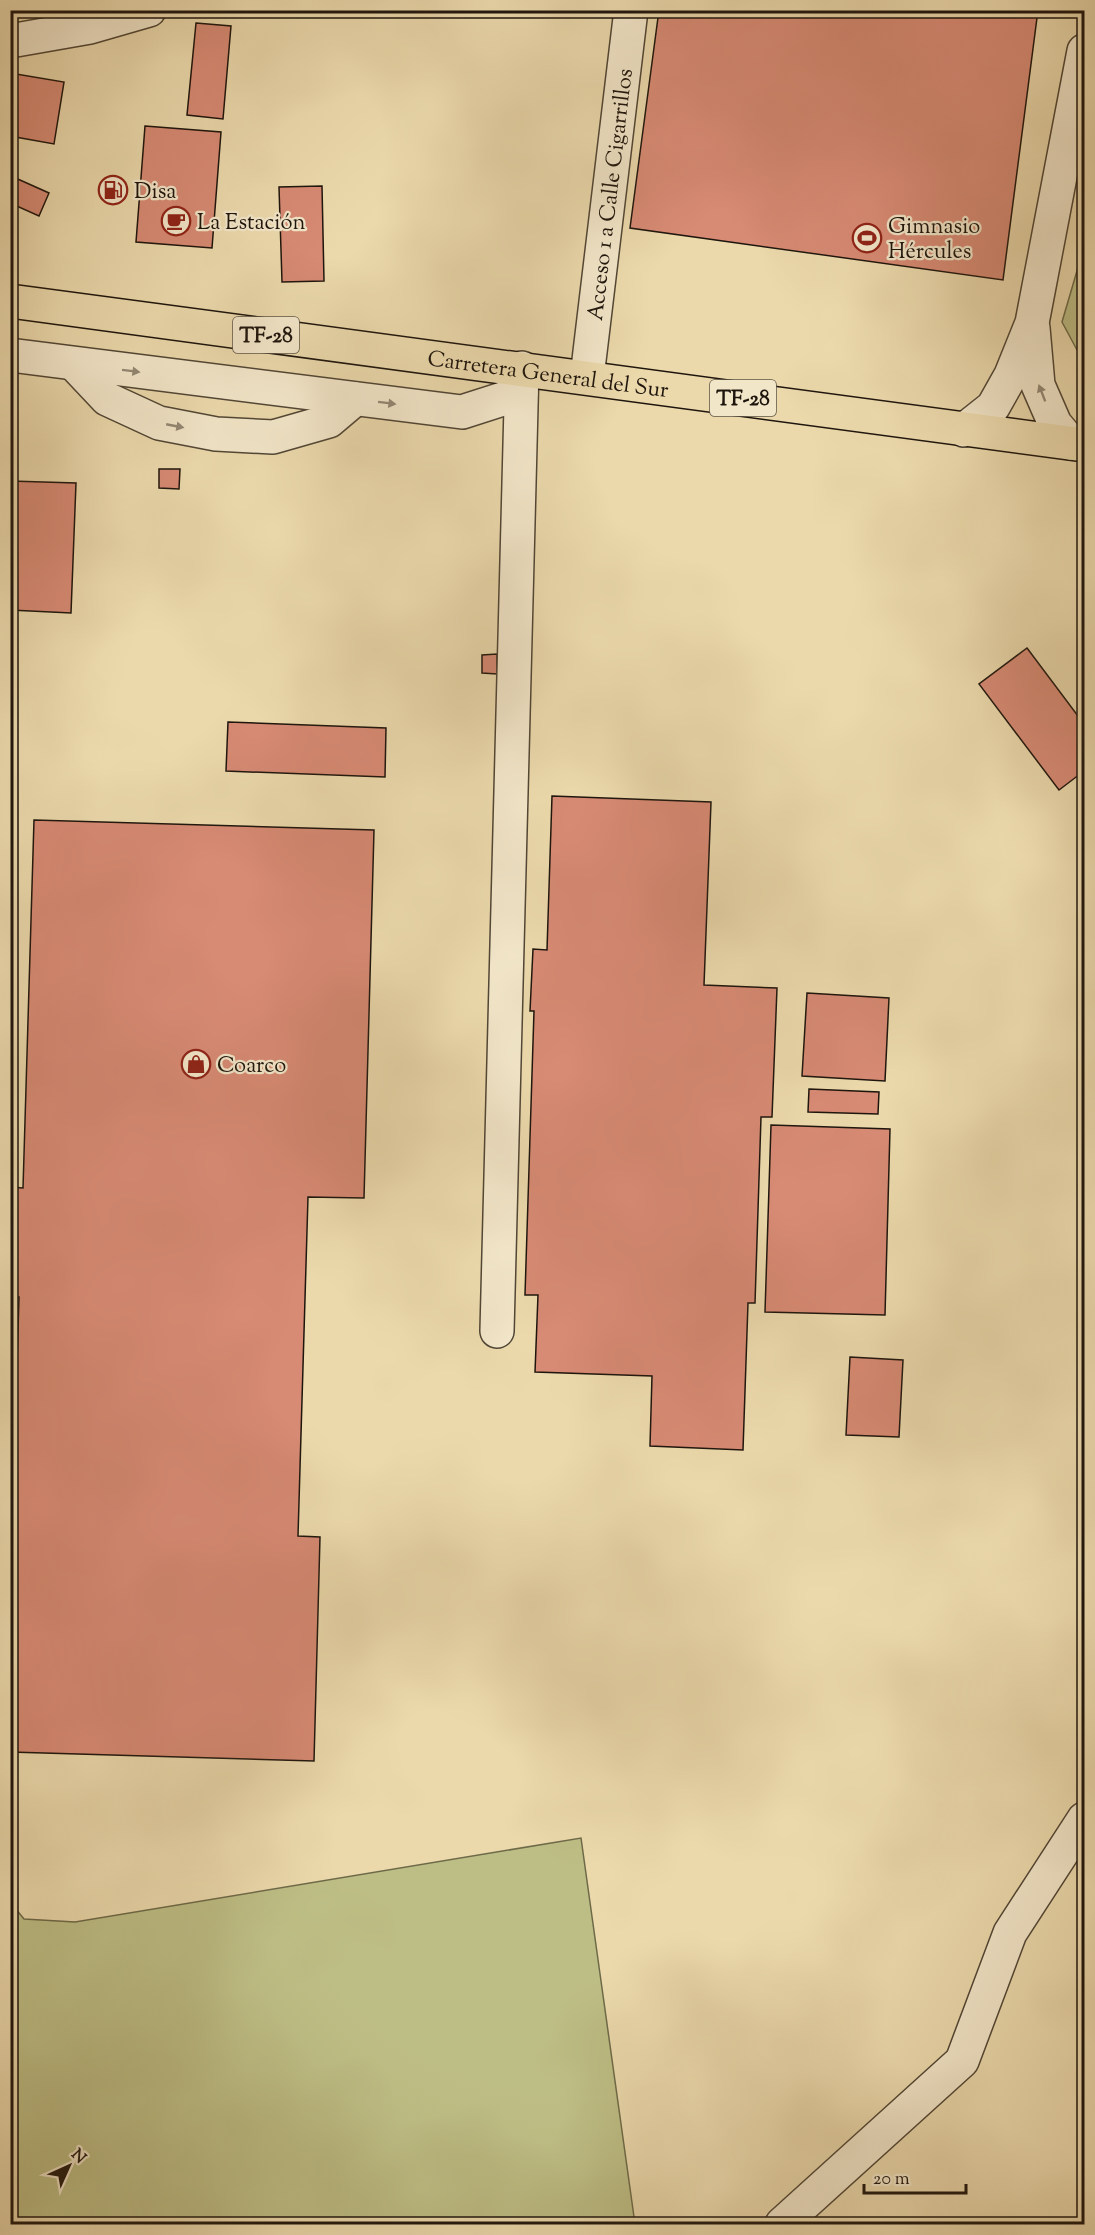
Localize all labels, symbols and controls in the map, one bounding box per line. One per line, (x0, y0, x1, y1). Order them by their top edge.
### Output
street label: Acceso 1 a Calle Cigarrillos (581, 67, 643, 323)
fuel station icon: Disa (97, 174, 129, 206)
place label: Disa (134, 177, 176, 209)
cafe icon: La Estación (160, 205, 192, 237)
place label: La Estación (197, 208, 306, 240)
place label: Gimnasio Hércules (888, 212, 980, 269)
sports icon: Gimnasio Hércules (851, 222, 883, 254)
road number: TF-28 (233, 317, 299, 353)
street label: Carretera General del Sur (425, 344, 670, 408)
one-way arrow (122, 366, 141, 375)
road number: TF-28 (710, 380, 776, 416)
one-way arrow (1036, 384, 1046, 402)
one-way arrow (378, 398, 397, 407)
one-way arrow (166, 422, 185, 431)
shop icon: Coarco (180, 1048, 212, 1080)
place label: Coarco (217, 1051, 286, 1083)
north arrow (39, 2136, 99, 2196)
text: N (65, 2145, 91, 2170)
scale bar (864, 2157, 966, 2195)
text: 20 m (873, 2167, 910, 2193)

